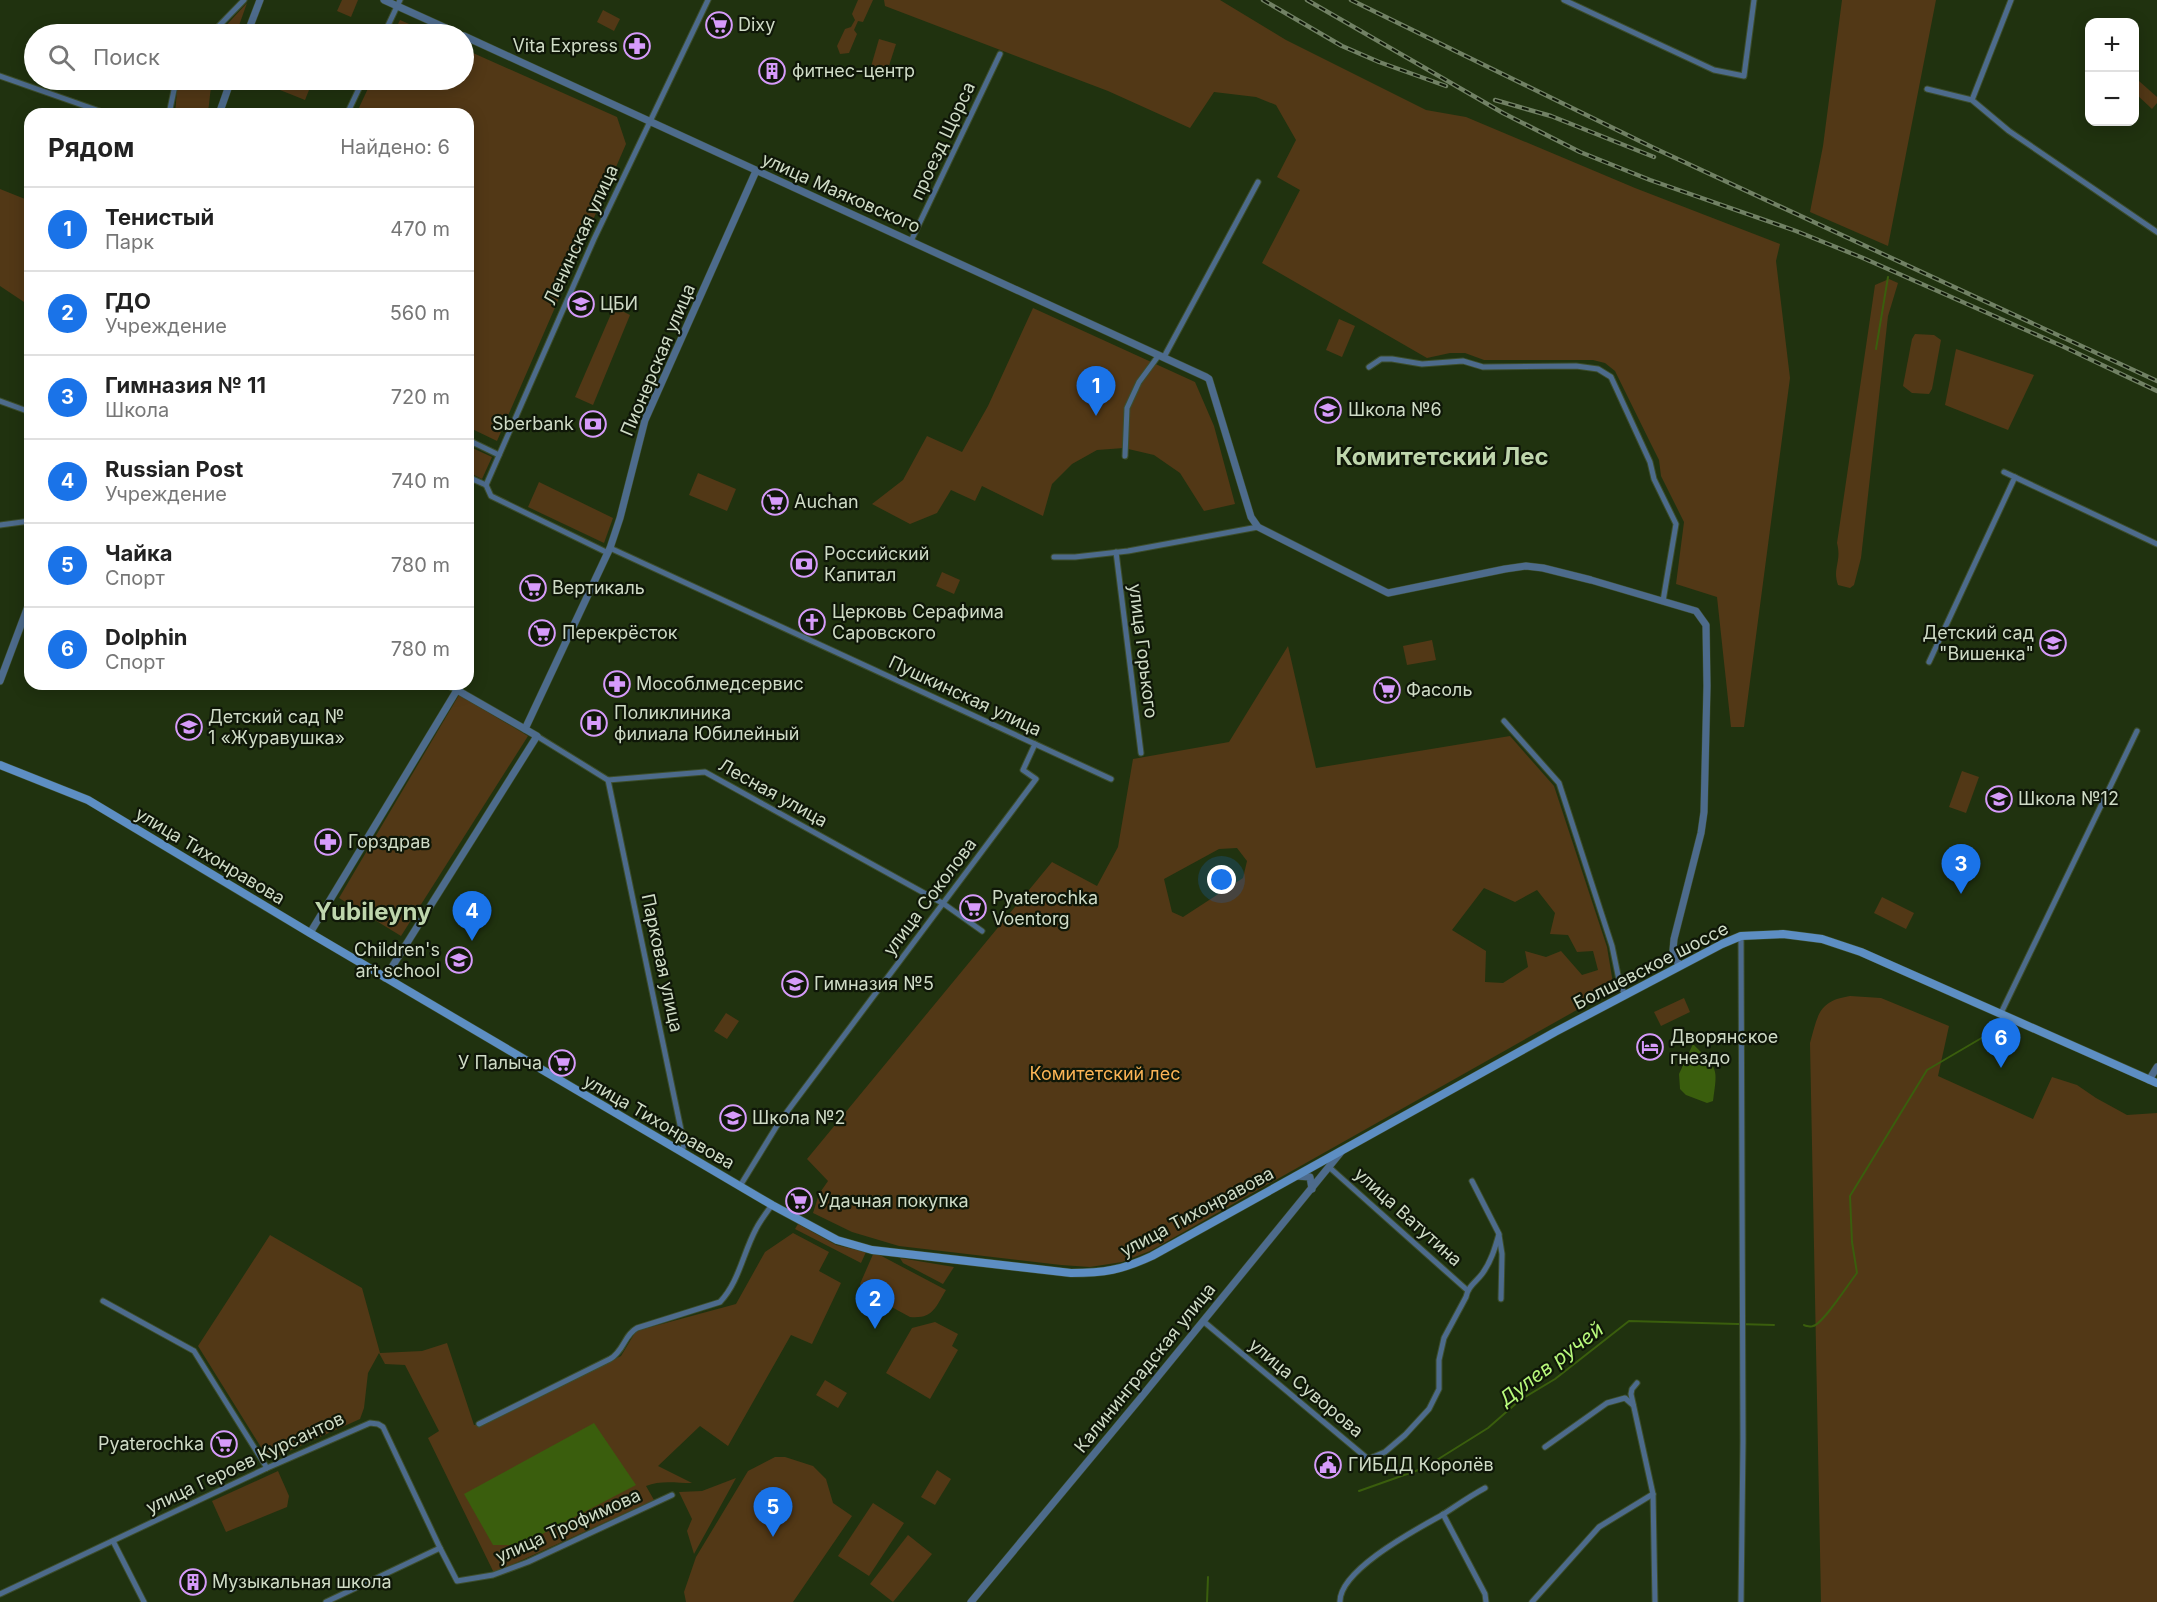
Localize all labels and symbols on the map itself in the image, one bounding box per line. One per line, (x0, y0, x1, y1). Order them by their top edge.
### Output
supermarket icon: Dixy (704, 10, 734, 40)
place label: Dixy (738, 14, 775, 35)
pharmacy icon: Vita Express (622, 31, 652, 61)
place label: Vita Express (512, 35, 618, 56)
building icon: фитнес-центр (757, 56, 787, 86)
place label: фитнес-центр (792, 60, 915, 81)
street label: проезд Щорса (906, 78, 979, 203)
street label: улица Маяковского (759, 148, 924, 237)
street label: Ленинская улица (539, 161, 622, 308)
street label: Пионерская улица (616, 281, 699, 439)
school or university icon: ЦБИ (566, 289, 596, 319)
place label: ЦБИ (600, 293, 638, 314)
pin: 1 (1076, 366, 1116, 416)
school or university icon: Школа №6 (1313, 395, 1343, 425)
place label: Школа №6 (1348, 399, 1442, 420)
bank icon: Sberbank (578, 409, 608, 439)
place label: Sberbank (492, 413, 574, 434)
district label: Комитетский Лес (1335, 442, 1549, 471)
supermarket icon: Auchan (760, 487, 790, 517)
place label: Auchan (794, 491, 859, 512)
place label: Российский Капитал (824, 543, 929, 585)
bank icon: Российский Капитал (789, 549, 819, 579)
supermarket icon: Вертикаль (518, 573, 548, 603)
place label: Вертикаль (552, 577, 645, 598)
street label: улица Горького (1125, 582, 1162, 720)
place label: Церковь Серафима Саровского (832, 601, 1004, 643)
church icon: Церковь Серафима Саровского (797, 607, 827, 637)
supermarket icon: Перекрёсток (527, 618, 557, 648)
place label: Перекрёсток (562, 622, 678, 643)
place label: Детский сад "Вишенка" (1922, 622, 2034, 664)
school or university icon: Детский сад "Вишенка" (2038, 628, 2068, 658)
street label: Пушкинская улица (886, 651, 1045, 740)
pharmacy icon: Мособлмедсервис (602, 669, 632, 699)
place label: Мособлмедсервис (636, 673, 804, 694)
supermarket icon: Фасоль (1372, 675, 1402, 705)
place label: Фасоль (1406, 679, 1473, 700)
place label: Поликлиника филиала Юбилейный (614, 702, 799, 744)
place label: Детский сад № 1 «Журавушка» (208, 706, 345, 748)
hospital icon: Поликлиника филиала Юбилейный (579, 708, 609, 738)
school or university icon: Детский сад № 1 «Журавушка» (174, 712, 204, 742)
street label: Лесная улица (715, 754, 831, 831)
school or university icon: Школа №12 (1984, 784, 2014, 814)
place label: Школа №12 (2018, 788, 2119, 809)
street label: улица Тихонравова (132, 803, 289, 909)
pharmacy icon: Горздрав (313, 827, 343, 857)
place label: Горздрав (348, 831, 431, 852)
street label: улица Соколова (879, 834, 981, 960)
pin: 3 (1942, 844, 1980, 894)
your location (1207, 865, 1236, 894)
place label: Pyaterochka Voentorg (992, 887, 1098, 929)
pin: 4 (452, 892, 492, 941)
street label: Парковая улица (638, 892, 687, 1034)
supermarket icon: Pyaterochka Voentorg (958, 893, 988, 923)
district label: Yubileyny (315, 897, 432, 926)
street label: Болшевское шоссе (1570, 917, 1732, 1014)
place label: Children's art school (354, 939, 440, 981)
school or university icon: Children's art school (444, 945, 474, 975)
school or university icon: Гимназия №5 (780, 969, 810, 999)
place label: Гимназия №5 (814, 973, 934, 994)
pin: 6 (1982, 1018, 2020, 1068)
place label: Дворянское гнездо (1670, 1026, 1778, 1068)
hotel icon: Дворянское гнездо (1635, 1032, 1665, 1062)
supermarket icon: У Палыча (547, 1048, 577, 1078)
place label: У Палыча (458, 1052, 542, 1073)
park label: Комитетский лес (1030, 1063, 1180, 1084)
street label: улица Тихонравова (580, 1070, 738, 1173)
school or university icon: Школа №2 (718, 1103, 748, 1133)
place label: Школа №2 (752, 1107, 846, 1128)
street label: улица Тихонравова (1116, 1162, 1277, 1261)
street label: улица Ватутина (1350, 1163, 1466, 1270)
supermarket icon: Удачная покупка (784, 1186, 814, 1216)
place label: Удачная покупка (818, 1190, 969, 1211)
street label: Калининградская улица (1070, 1279, 1220, 1457)
pin: 2 (856, 1280, 894, 1329)
water label: Дулев ручей (1493, 1317, 1608, 1412)
street label: улица Суворова (1245, 1334, 1368, 1441)
street label: улица Героев Курсантов (142, 1407, 347, 1518)
supermarket icon: Pyaterochka (209, 1429, 239, 1459)
place label: Pyaterochka (98, 1433, 204, 1454)
public building icon: ГИБДД Королёв (1313, 1450, 1343, 1480)
place label: ГИБДД Королёв (1348, 1454, 1494, 1475)
street label: улица Трофимова (492, 1484, 644, 1567)
pin: 5 (754, 1488, 792, 1537)
building icon: Музыкальная школа (178, 1567, 208, 1597)
place label: Музыкальная школа (212, 1571, 392, 1592)

